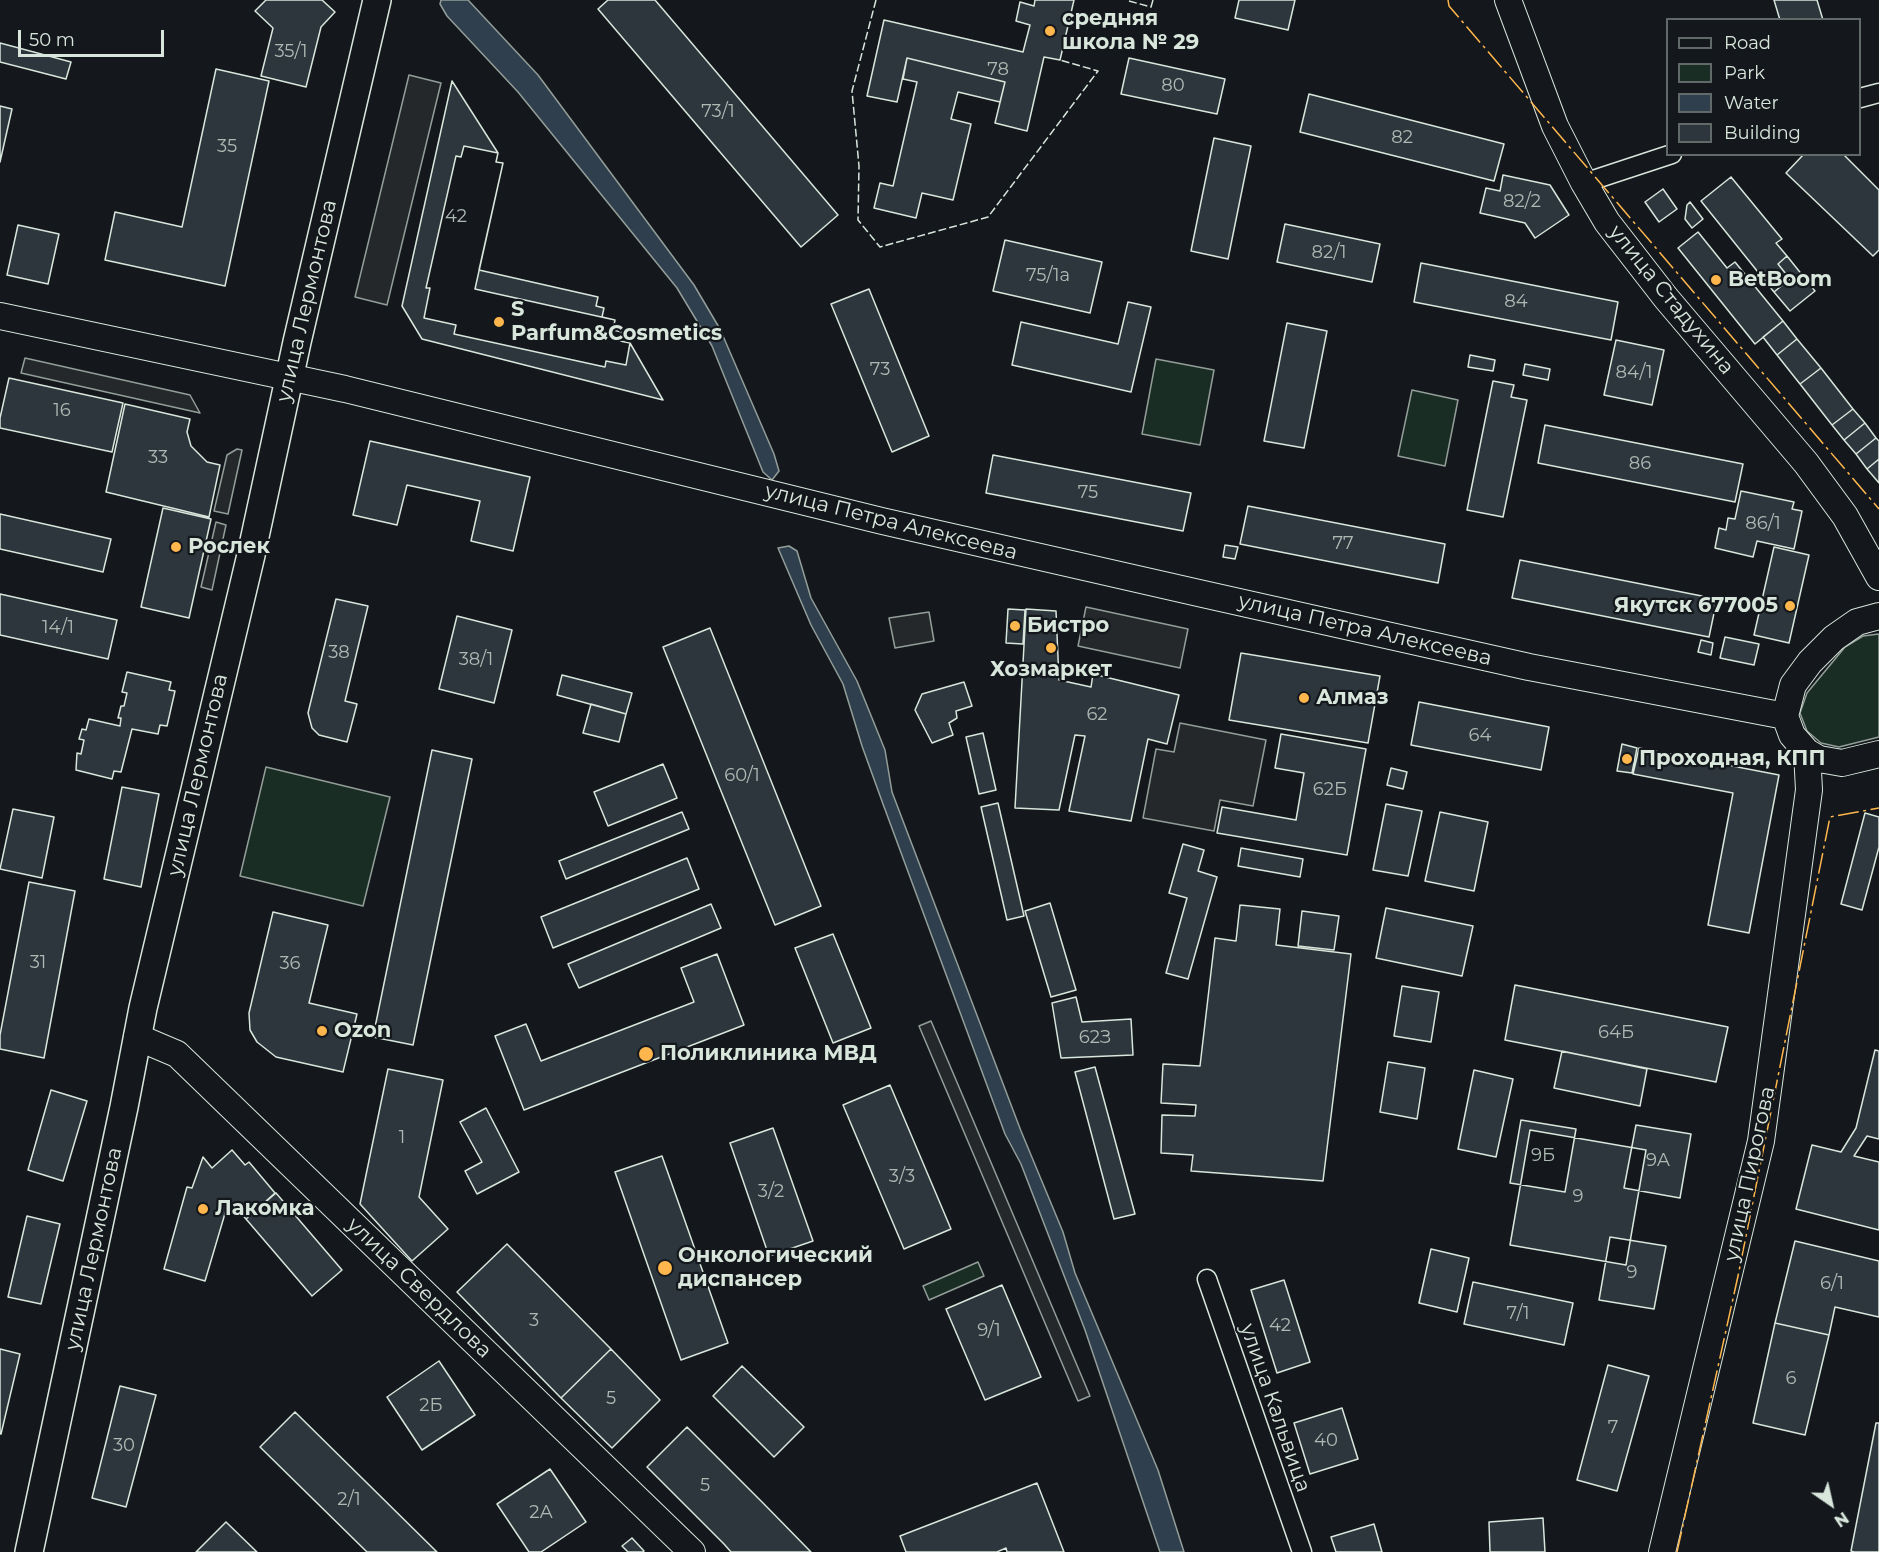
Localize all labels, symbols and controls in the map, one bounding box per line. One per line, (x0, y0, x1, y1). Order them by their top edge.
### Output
place label: средняя школа № 29 (1062, 6, 1199, 56)
scale bar (21, 18, 166, 56)
legend (1666, 18, 1861, 156)
marker: средняя школа № 29 (1043, 24, 1057, 38)
text: 50 m (29, 29, 75, 51)
text: Road (1724, 32, 1771, 54)
house number: 35/1 (274, 41, 308, 63)
house number: 78 (987, 59, 1009, 81)
text: Park (1724, 62, 1765, 84)
house number: 80 (1161, 75, 1185, 97)
text: Water (1724, 92, 1779, 114)
house number: 73/1 (701, 101, 735, 123)
text: Building (1724, 122, 1801, 144)
house number: 82 (1391, 127, 1413, 149)
house number: 35 (217, 136, 237, 158)
house number: 82/2 (1503, 191, 1541, 213)
street label: улица Лермонтова (271, 197, 343, 405)
house number: 42 (445, 206, 467, 228)
street label: улица Стадухина (1603, 220, 1739, 380)
house number: 82/1 (1312, 242, 1346, 264)
house number: 75/1а (1026, 265, 1070, 287)
place label: BetBoom (1728, 267, 1832, 293)
marker: BetBoom (1709, 273, 1723, 287)
house number: 84 (1504, 291, 1528, 313)
place label: S Parfum&Cosmetics (511, 297, 722, 347)
marker: S Parfum&Cosmetics (492, 315, 506, 329)
house number: 73 (870, 359, 890, 381)
house number: 84/1 (1616, 362, 1652, 384)
house number: 16 (53, 400, 71, 422)
house number: 33 (148, 447, 168, 469)
house number: 86 (1629, 453, 1651, 475)
street label: улица Петра Алексеева (762, 478, 1020, 566)
house number: 75 (1078, 482, 1098, 504)
house number: 86/1 (1745, 513, 1781, 535)
house number: 77 (1332, 533, 1354, 555)
place label: Рослек (188, 534, 270, 560)
marker: Рослек (169, 540, 183, 554)
street label: улица Петра Алексеева (1236, 589, 1494, 671)
place label: Якутск 677005 (1614, 593, 1778, 619)
marker: Якутск 677005 (1783, 599, 1797, 613)
place label: Бистро (1027, 613, 1109, 639)
house number: 14/1 (42, 617, 74, 639)
marker: Бистро (1008, 619, 1022, 633)
marker: Хозмаркет (1044, 641, 1058, 655)
house number: 38 (328, 642, 350, 664)
house number: 38/1 (459, 649, 493, 671)
place label: Хозмаркет (990, 657, 1112, 683)
street label: улица Лермонтова (162, 671, 234, 879)
place label: Алмаз (1316, 685, 1388, 711)
marker: Алмаз (1297, 691, 1311, 705)
house number: 62 (1086, 704, 1108, 726)
house number: 64 (1469, 725, 1491, 747)
place label: Проходная, КПП (1639, 746, 1825, 772)
marker: Проходная, КПП (1620, 752, 1634, 766)
house number: 60/1 (724, 765, 760, 787)
house number: 62Б (1313, 779, 1347, 801)
house number: 31 (30, 952, 46, 974)
house number: 36 (279, 953, 301, 975)
place label: Ozon (334, 1018, 391, 1044)
house number: 64Б (1598, 1022, 1634, 1044)
marker: Ozon (315, 1024, 329, 1038)
house number: 62З (1079, 1027, 1111, 1049)
place label: Поликлиника МВД (660, 1041, 877, 1067)
marker: Поликлиника МВД (637, 1045, 655, 1063)
street label: улица Пирогова (1719, 1084, 1781, 1264)
house number: 1 (399, 1127, 405, 1149)
street label: улица Лермонтова (60, 1145, 128, 1353)
house number: 9Б (1531, 1145, 1555, 1167)
house number: 9А (1646, 1150, 1670, 1172)
house number: 3/3 (889, 1166, 915, 1188)
house number: 3/2 (758, 1181, 784, 1203)
house number: 9 (1573, 1186, 1583, 1208)
place label: Лакомка (215, 1196, 314, 1222)
marker: Лакомка (196, 1202, 210, 1216)
street label: улица Свердлова (341, 1212, 497, 1364)
place label: Онкологический диспансер (678, 1243, 873, 1293)
marker: Онкологический диспансер (656, 1259, 674, 1277)
house number: 9 (1627, 1262, 1637, 1284)
house number: 6/1 (1820, 1273, 1844, 1295)
house number: 7/1 (1507, 1303, 1529, 1325)
house number: 3 (529, 1310, 539, 1332)
house number: 42 (1269, 1315, 1291, 1337)
house number: 9/1 (977, 1320, 1001, 1342)
street label: улица Кальвица (1234, 1320, 1316, 1496)
house number: 6 (1786, 1368, 1796, 1390)
house number: 5 (606, 1388, 616, 1410)
house number: 2Б (419, 1395, 443, 1417)
house number: 7 (1608, 1417, 1618, 1439)
house number: 40 (1314, 1430, 1338, 1452)
house number: 30 (113, 1435, 135, 1457)
north arrow (1801, 1474, 1861, 1534)
house number: 5 (700, 1475, 710, 1497)
house number: 2/1 (337, 1489, 361, 1511)
house number: 2А (529, 1502, 553, 1524)
text: N (1831, 1508, 1852, 1531)

